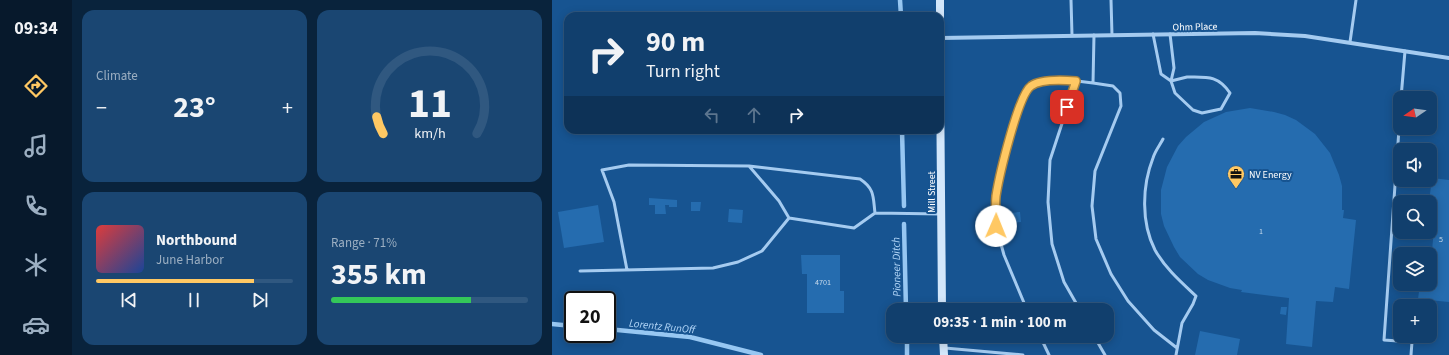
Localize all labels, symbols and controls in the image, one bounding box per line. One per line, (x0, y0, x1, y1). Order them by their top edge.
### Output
text: 09:34 (14, 16, 58, 41)
street label: Ohm Place (1172, 20, 1218, 34)
text: 90 m (646, 22, 705, 62)
icon: right (580, 28, 632, 80)
text: Turn right (646, 59, 720, 84)
text: Climate (96, 67, 138, 85)
icon: directions (22, 72, 50, 100)
text: 11 (408, 74, 451, 134)
text: 23° (173, 86, 216, 129)
pin (1050, 90, 1084, 124)
north arrow (1393, 91, 1437, 135)
map controls (1393, 91, 1437, 343)
text: − (96, 92, 107, 124)
text: + (282, 92, 293, 124)
icon: arrive (1056, 96, 1078, 118)
icon: left (701, 104, 723, 126)
icon: ahead (743, 104, 765, 126)
icon: right (785, 104, 807, 126)
text: km/h (414, 122, 445, 143)
icon: music (22, 132, 50, 160)
button: sound (1393, 143, 1437, 187)
office icon: NV Energy (1226, 164, 1246, 189)
place label: NV Energy (1249, 168, 1292, 182)
street label: Mill Street (925, 170, 939, 213)
icon: phone (22, 192, 50, 220)
button: search (1393, 195, 1437, 239)
position arrow (975, 205, 1017, 247)
house number: 1 (1259, 226, 1263, 237)
text: Northbound (156, 230, 237, 251)
text: Range · 71% (331, 234, 397, 252)
house number: 5 (1439, 234, 1443, 245)
water label: Pioneer Ditch (888, 237, 905, 297)
button: layers (1393, 247, 1437, 291)
icon: climate (22, 251, 50, 279)
text: June Harbor (156, 251, 224, 269)
text: 355 km (331, 253, 427, 296)
house number: 4701 (815, 277, 831, 288)
icon: previous (118, 289, 140, 311)
icon: pause (183, 289, 205, 311)
icon: next (249, 289, 271, 311)
speed limit sign: 20 (564, 291, 616, 343)
button: + (1393, 299, 1437, 343)
icon: car (22, 311, 50, 339)
text: 09:35 · 1 min · 100 m (933, 312, 1067, 333)
water label: Lorentz RunOff (628, 316, 698, 338)

